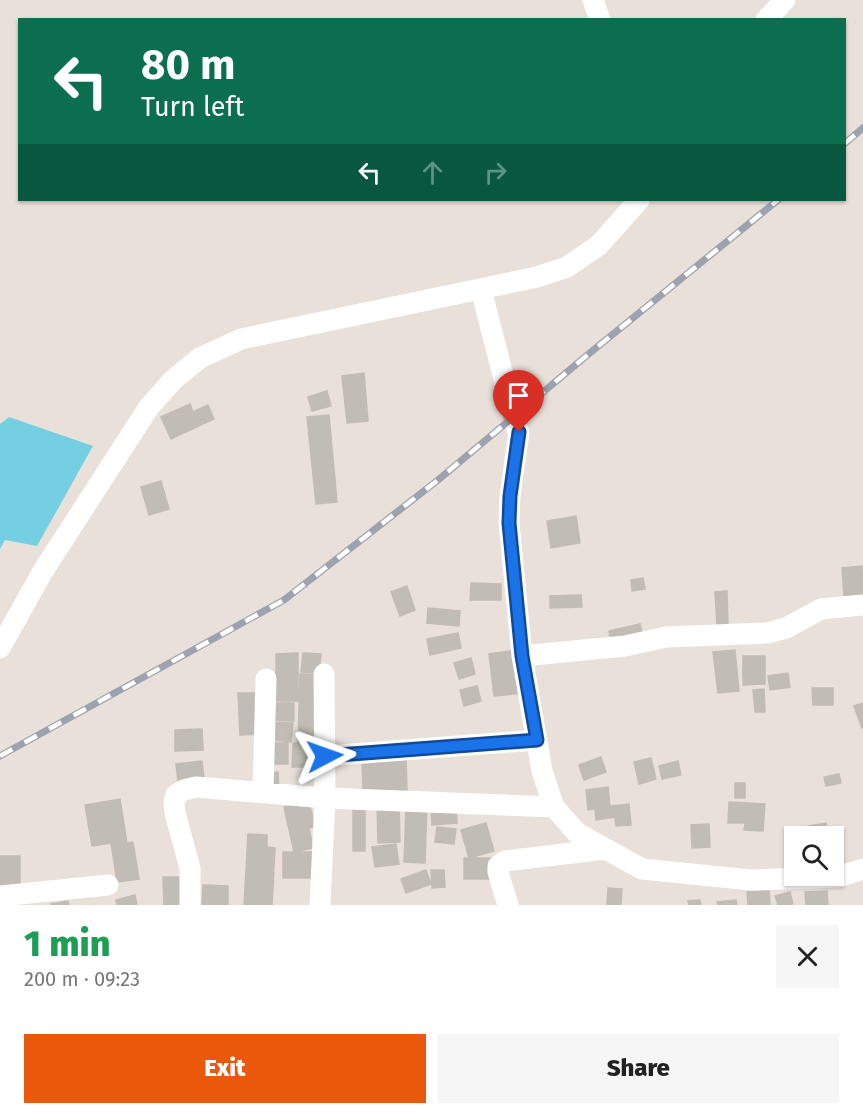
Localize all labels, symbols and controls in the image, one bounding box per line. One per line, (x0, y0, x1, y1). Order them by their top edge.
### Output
text: 80 m (141, 40, 235, 90)
icon: left (42, 42, 120, 120)
text: Turn left (141, 91, 244, 123)
icon: left (353, 156, 386, 189)
icon: ahead (416, 156, 449, 189)
icon: right (479, 156, 512, 189)
pin (493, 370, 544, 432)
icon: arrive (502, 379, 535, 412)
position arrow (293, 724, 357, 788)
map controls (784, 826, 844, 886)
button: search (784, 826, 844, 886)
text: 1 min (24, 922, 110, 966)
button: close (776, 925, 839, 988)
text: 200 m · 09:23 (24, 967, 140, 991)
button: Exit (24, 1034, 426, 1103)
button: Share (438, 1034, 839, 1103)

